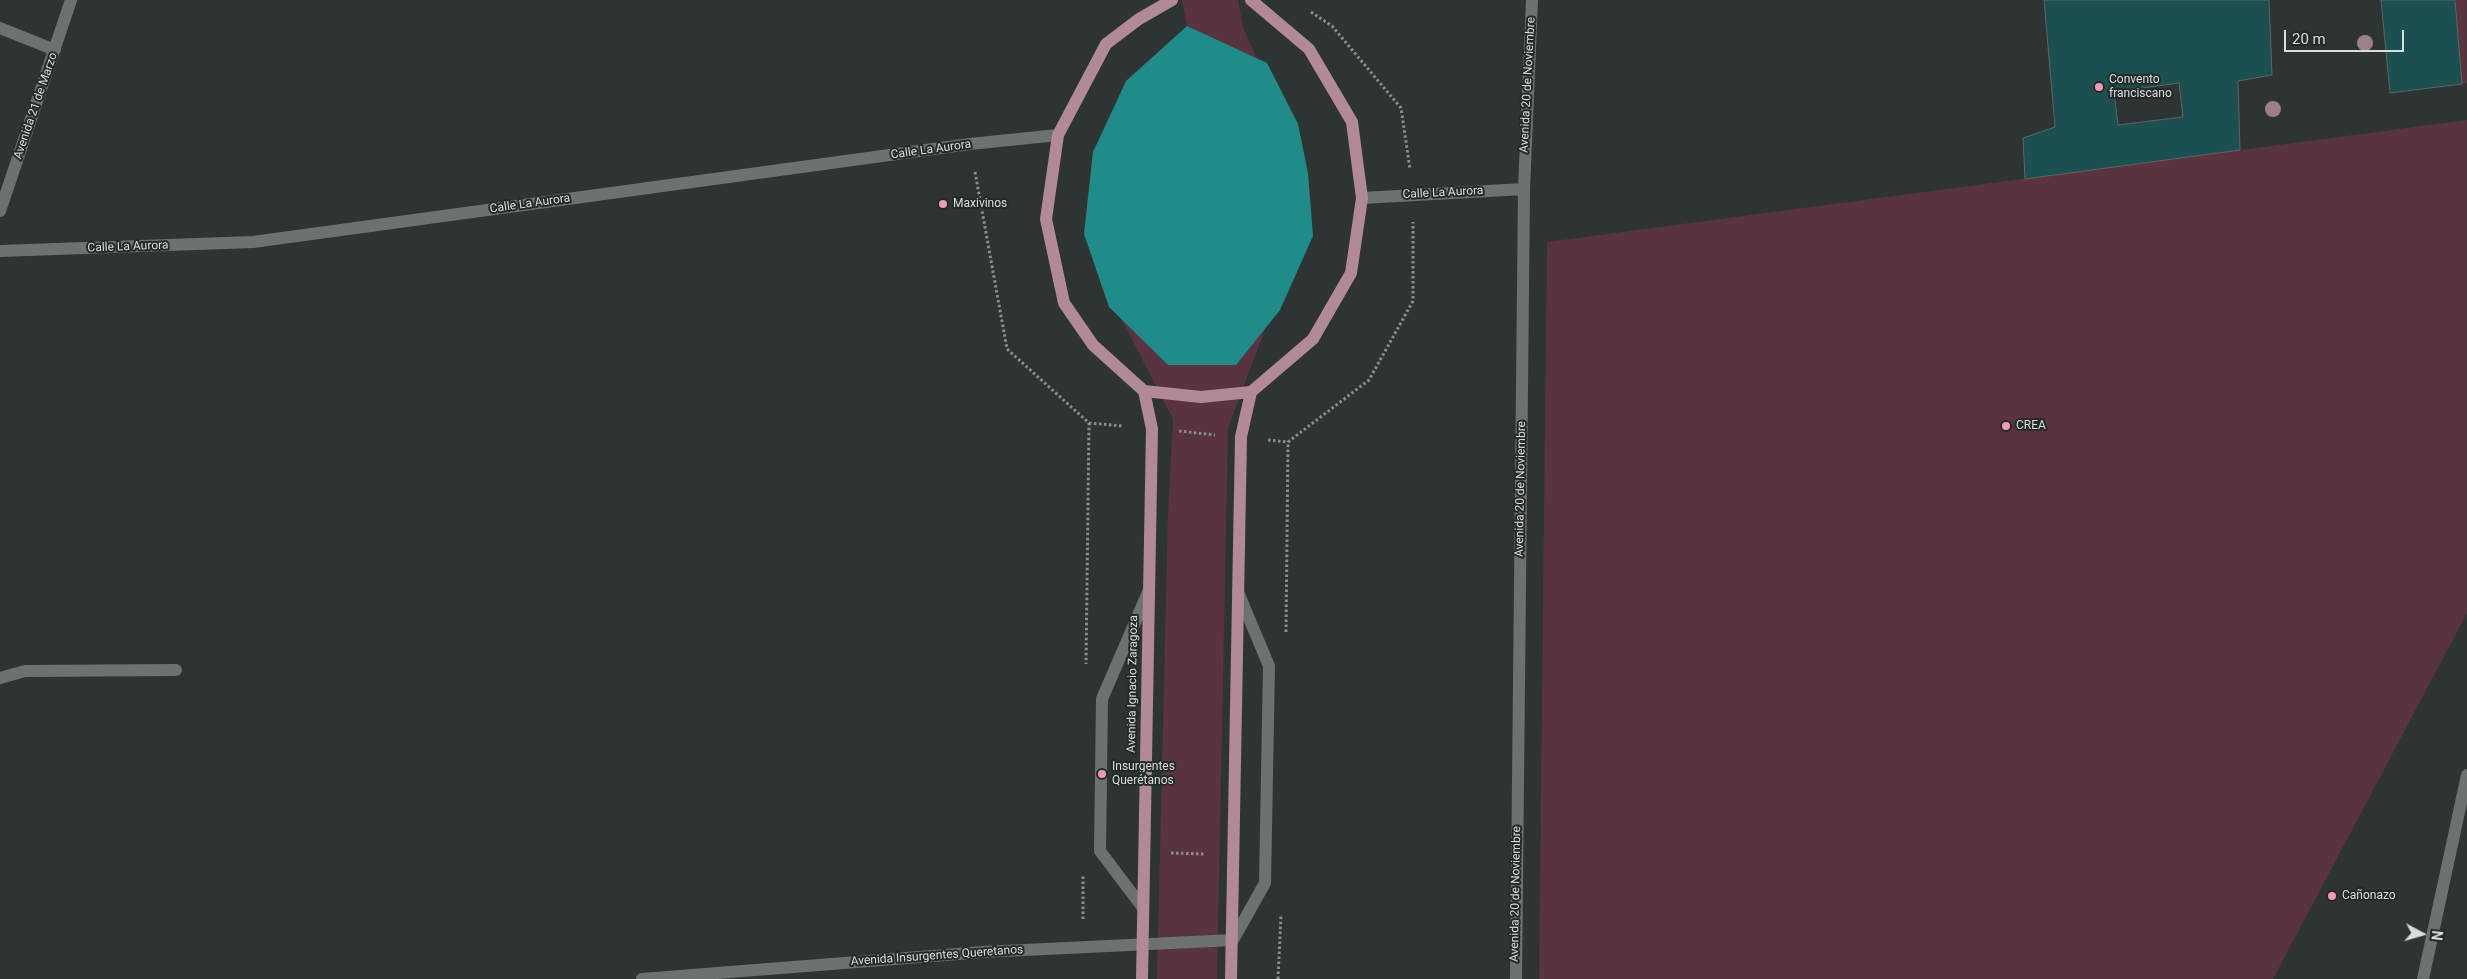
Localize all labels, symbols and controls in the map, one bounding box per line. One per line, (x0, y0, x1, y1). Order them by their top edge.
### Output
street label: Avenida 20 de Noviembre (1517, 17, 1539, 153)
scale bar (2287, 20, 2407, 52)
text: 20 m (2292, 30, 2326, 48)
street label: Avenida 21 de Marzo (11, 51, 61, 161)
place label: Convento franciscano (2109, 73, 2172, 101)
marker: Convento franciscano (2093, 81, 2105, 93)
street label: Calle La Aurora (890, 137, 972, 163)
street label: Calle La Aurora (1402, 184, 1484, 202)
street label: Calle La Aurora (489, 191, 571, 217)
place label: Maxivinos (953, 197, 1007, 211)
marker: Maxivinos (937, 198, 949, 210)
street label: Calle La Aurora (87, 238, 169, 256)
place label: CREA (2016, 419, 2046, 433)
marker: CREA (2000, 420, 2012, 432)
street label: Avenida 20 de Noviembre (1513, 421, 1529, 557)
street label: Avenida Ignacio Zaragoza (1125, 615, 1141, 753)
place label: Insurgentes Querétanos (1112, 760, 1175, 788)
marker: Insurgentes Querétanos (1096, 768, 1108, 780)
street label: Avenida 20 de Noviembre (1508, 826, 1524, 962)
place label: Cañonazo (2342, 889, 2396, 903)
marker: Cañonazo (2326, 890, 2338, 902)
north arrow (2397, 909, 2447, 959)
text: N (2428, 930, 2445, 941)
street label: Avenida Insurgentes Queretanos (850, 943, 1024, 969)

